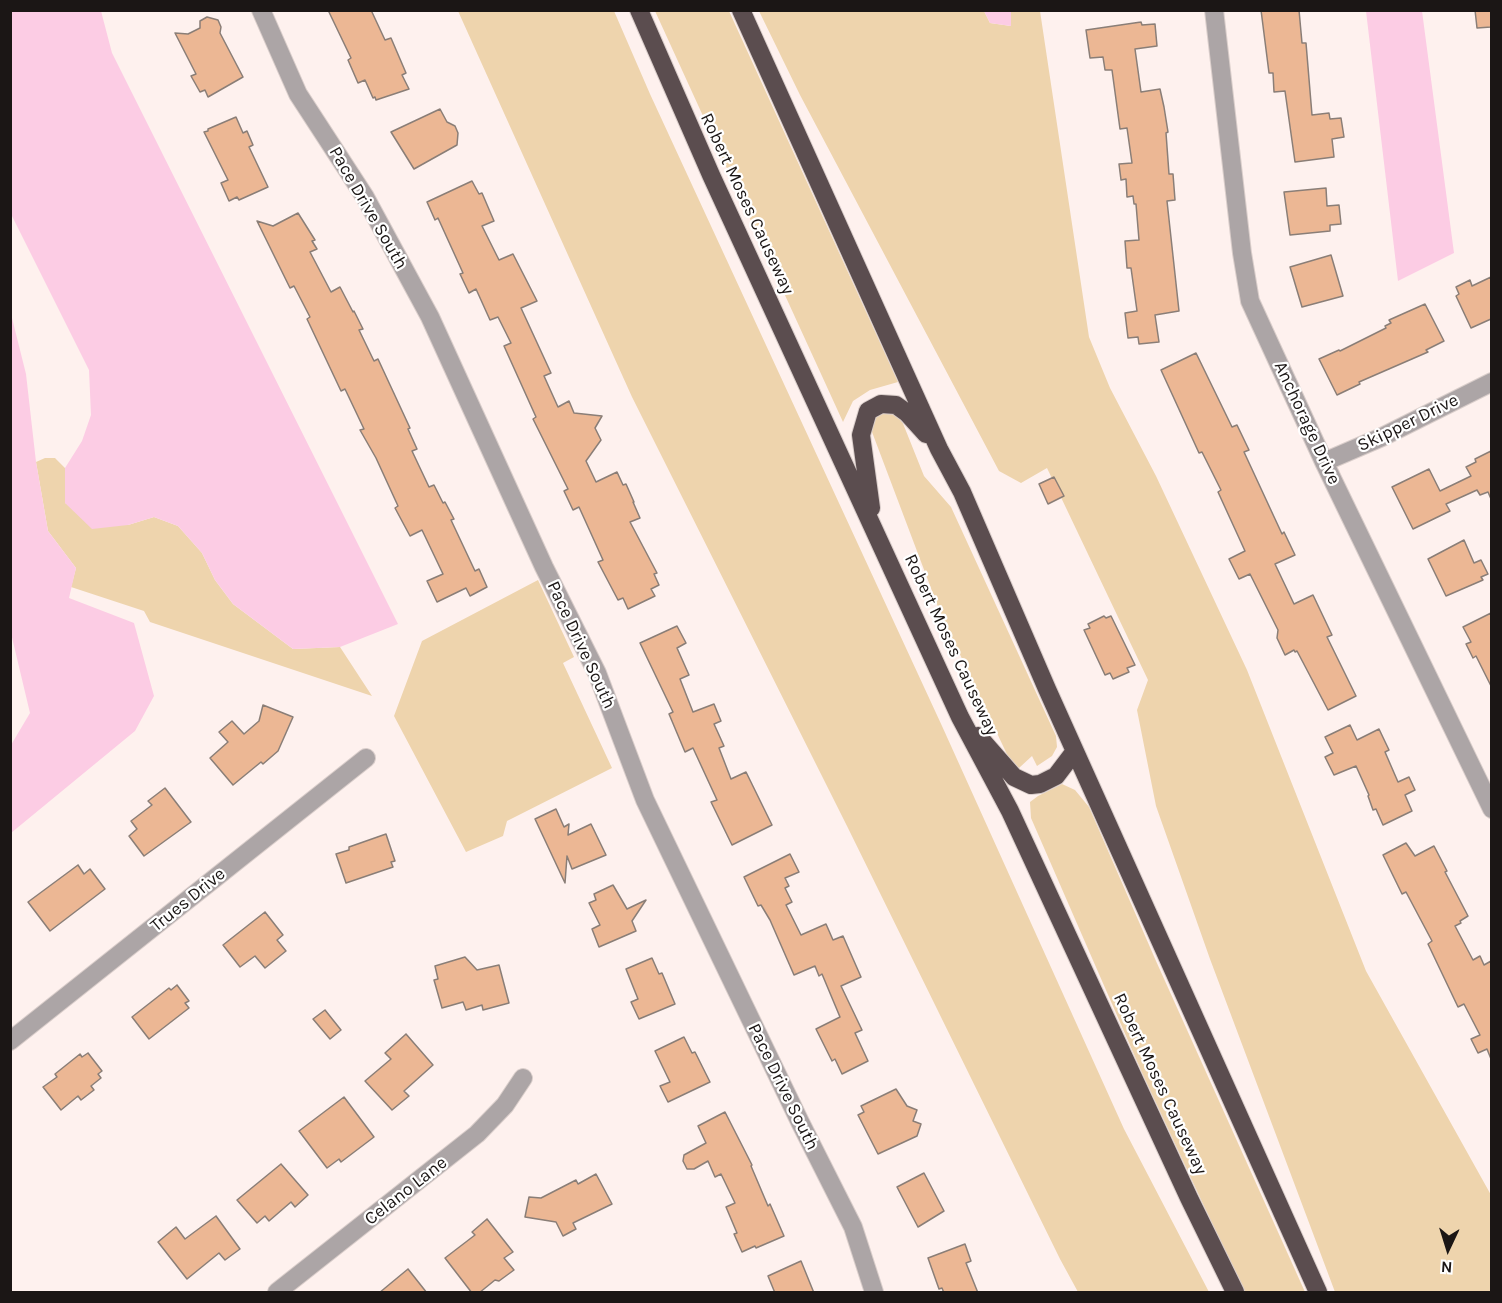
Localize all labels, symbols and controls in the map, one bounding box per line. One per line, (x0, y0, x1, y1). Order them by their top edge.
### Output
street label: Robert Moses Causeway (695, 110, 799, 298)
street label: Pace Drive South (324, 143, 412, 273)
street label: Anchorage Drive (1269, 358, 1345, 488)
street label: Skipper Drive (1354, 389, 1462, 457)
street label: Robert Moses Causeway (899, 551, 1003, 739)
street label: Pace Drive South (542, 578, 620, 712)
street label: Trues Drive (146, 863, 230, 937)
street label: Robert Moses Causeway (1108, 990, 1212, 1178)
street label: Pace Drive South (743, 1020, 823, 1154)
street label: Celano Lane (360, 1152, 452, 1230)
north arrow (1418, 1219, 1478, 1279)
text: N (1440, 1258, 1453, 1277)

